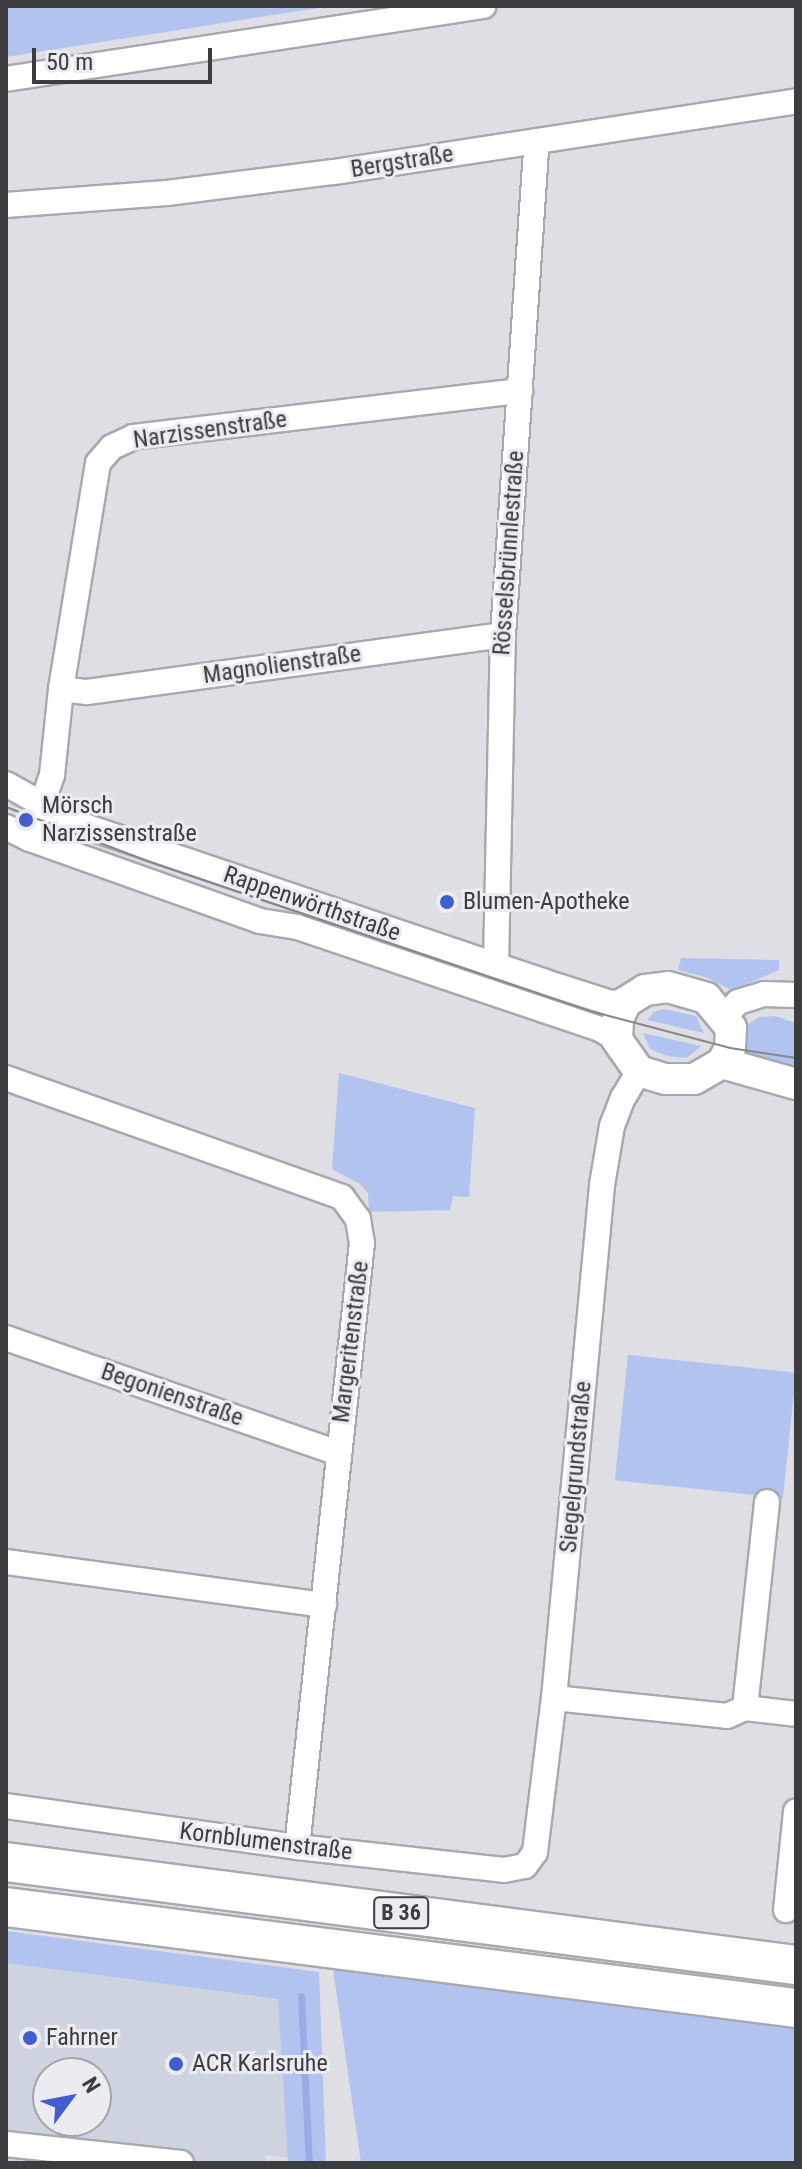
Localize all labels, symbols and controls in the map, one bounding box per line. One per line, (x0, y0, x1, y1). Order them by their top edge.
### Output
scale bar (36, 32, 216, 82)
text: 50 m (46, 48, 93, 76)
street label: Bergstraße (349, 140, 455, 184)
street label: Narzissenstraße (131, 405, 289, 455)
street label: Rösselsbrünnlestraße (487, 450, 531, 656)
street label: Magnolienstraße (201, 640, 363, 690)
place label: Mörsch Narzissenstraße (42, 792, 197, 848)
marker: Mörsch Narzissenstraße (17, 811, 35, 829)
street label: Rappenwörthstraße (220, 860, 404, 948)
place label: Blumen-Apotheke (463, 888, 630, 916)
marker: Blumen-Apotheke (438, 893, 456, 911)
street label: Margeritenstraße (327, 1259, 375, 1425)
street label: Begonienstraße (97, 1357, 247, 1433)
street label: Siegelgrundstraße (554, 1380, 598, 1554)
street label: Kornblumenstraße (178, 1817, 354, 1867)
road number: B 36 (373, 1895, 429, 1931)
place label: Fahrner (46, 2024, 118, 2052)
marker: Fahrner (21, 2029, 39, 2047)
place label: ACR Karlsruhe (192, 2050, 328, 2078)
marker: ACR Karlsruhe (167, 2055, 185, 2073)
north arrow (32, 2057, 112, 2137)
text: N (77, 2073, 105, 2097)

